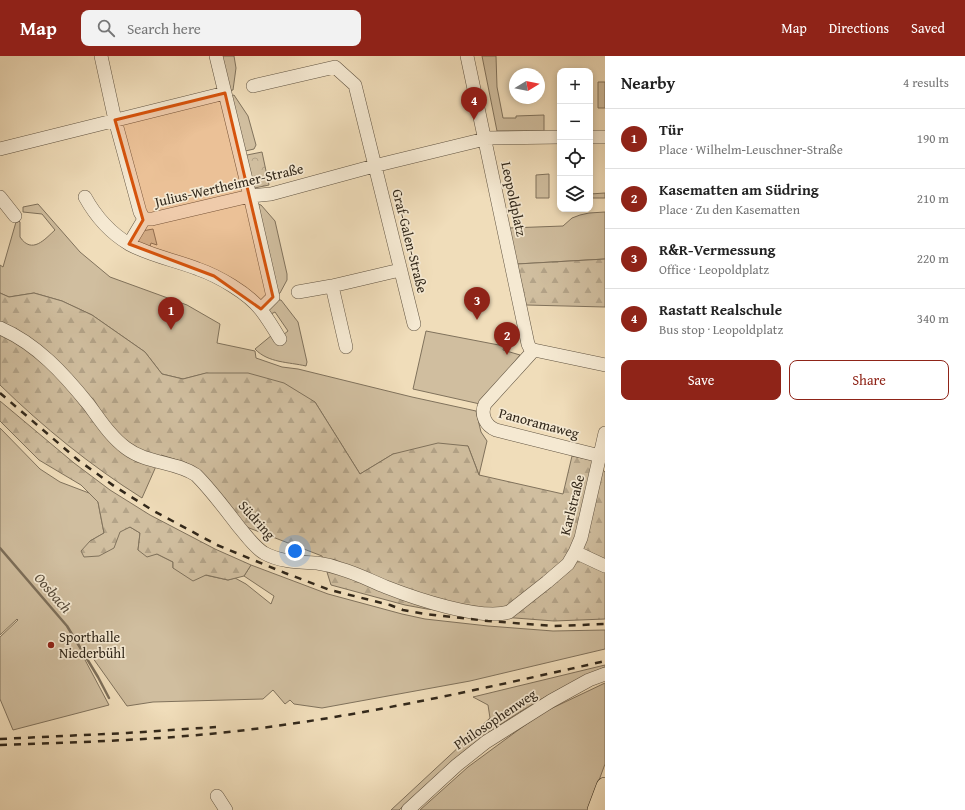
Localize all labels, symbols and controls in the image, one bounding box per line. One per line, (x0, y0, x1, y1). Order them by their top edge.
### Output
search box (81, 10, 361, 46)
text: Map (20, 14, 57, 42)
icon: search (95, 17, 117, 39)
text: Search here (127, 18, 201, 39)
text: Map (781, 18, 807, 38)
text: Directions (829, 18, 889, 38)
text: Saved (911, 18, 945, 38)
north arrow (509, 68, 545, 104)
map controls (557, 68, 593, 212)
button: + (557, 68, 593, 104)
text: Nearby (621, 70, 675, 95)
text: 4 results (903, 73, 949, 92)
pin: 4 (461, 87, 487, 120)
button: − (557, 104, 593, 140)
text: Tür (659, 119, 683, 140)
text: 1 (631, 129, 637, 148)
text: 190 m (917, 129, 949, 148)
button: locate (557, 140, 593, 176)
text: Place · Wilhelm-Leuschner-Straße (659, 140, 843, 159)
street label: Julius-Wertheimer-Straße (151, 158, 306, 212)
street label: Leopoldplatz (496, 160, 532, 238)
button: layers (557, 176, 593, 212)
text: Kasematten am Südring (659, 179, 819, 200)
street label: Graf-Galen-Straße (387, 187, 433, 296)
text: 2 (631, 189, 637, 208)
text: 210 m (917, 189, 949, 208)
text: Place · Zu den Kasematten (659, 200, 800, 219)
text: R&R-Vermessung (659, 239, 775, 260)
text: 3 (631, 249, 637, 268)
text: 220 m (917, 249, 949, 268)
text: Office · Leopoldplatz (659, 260, 769, 279)
pin: 3 (464, 287, 490, 320)
pin: 1 (158, 297, 184, 330)
text: Rastatt Realschule (659, 299, 782, 320)
text: 4 (631, 309, 637, 328)
text: 340 m (917, 309, 949, 328)
text: Bus stop · Leopoldplatz (659, 320, 783, 339)
pin: 2 (494, 322, 520, 355)
button: Save (621, 360, 781, 400)
button: Share (789, 360, 949, 400)
street label: Panoramaweg (497, 403, 581, 443)
street label: Karlstraße (555, 472, 589, 538)
street label: Südring (234, 496, 280, 544)
your location (285, 541, 305, 561)
water label: Oosbach (30, 568, 77, 618)
place label: Sporthalle Niederbühl (59, 627, 125, 663)
marker: Sporthalle Niederbühl (46, 640, 56, 650)
street label: Philosophenweg (450, 684, 540, 754)

